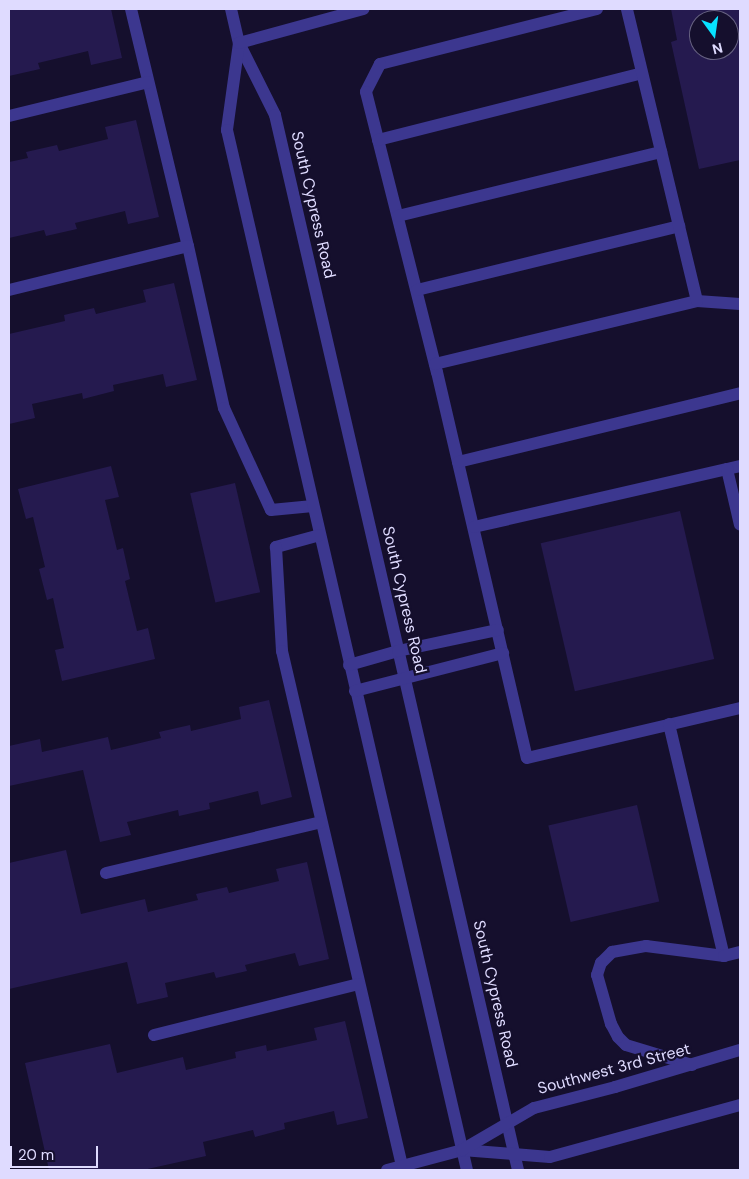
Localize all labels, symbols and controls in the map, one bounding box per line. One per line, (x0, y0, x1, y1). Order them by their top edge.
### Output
north arrow (689, 10, 739, 60)
text: N (710, 39, 725, 59)
street label: South Cypress Road (287, 130, 339, 280)
street label: South Cypress Road (378, 525, 430, 675)
street label: South Cypress Road (469, 919, 521, 1069)
street label: Southwest 3rd Street (536, 1039, 692, 1099)
scale bar (12, 1136, 100, 1168)
text: 20 m (18, 1145, 54, 1165)

